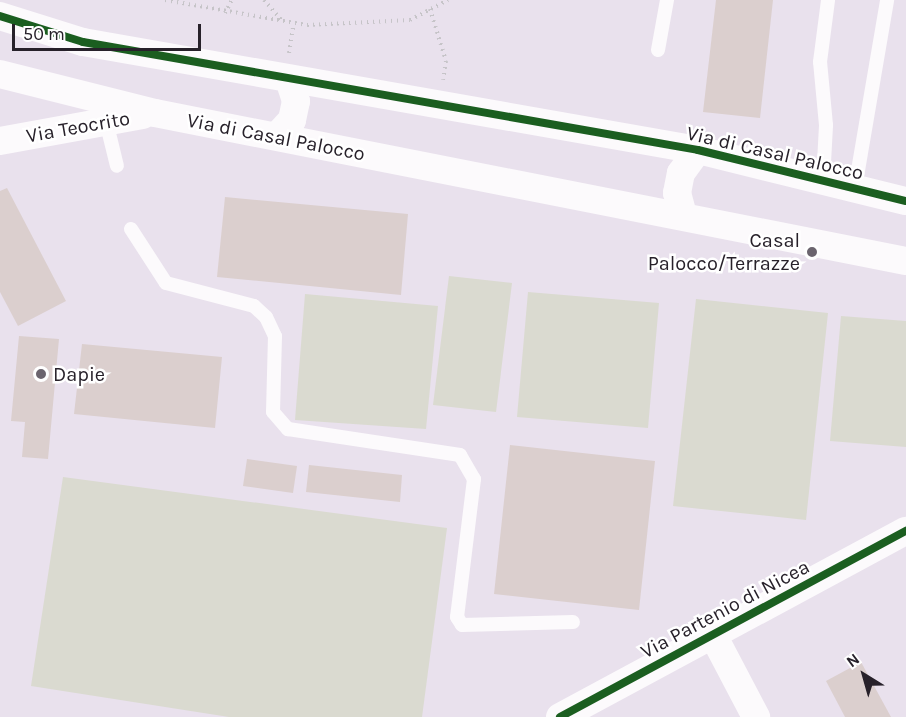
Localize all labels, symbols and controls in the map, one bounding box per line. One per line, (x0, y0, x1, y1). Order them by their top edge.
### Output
scale bar (15, 12, 204, 50)
text: 50 m (23, 23, 65, 45)
street label: Via Teocrito (24, 106, 132, 148)
street label: Via di Casal Palocco (185, 108, 367, 166)
street label: Via di Casal Palocco (684, 121, 866, 185)
place label: Casal Palocco/Terrazze (648, 228, 800, 275)
marker: Casal Palocco/Terrazze (805, 245, 819, 259)
place label: Dapie (53, 362, 105, 386)
marker: Dapie (34, 367, 48, 381)
street label: Via Partenio di Nicea (637, 554, 813, 664)
north arrow (834, 645, 894, 705)
text: N (843, 649, 863, 671)

